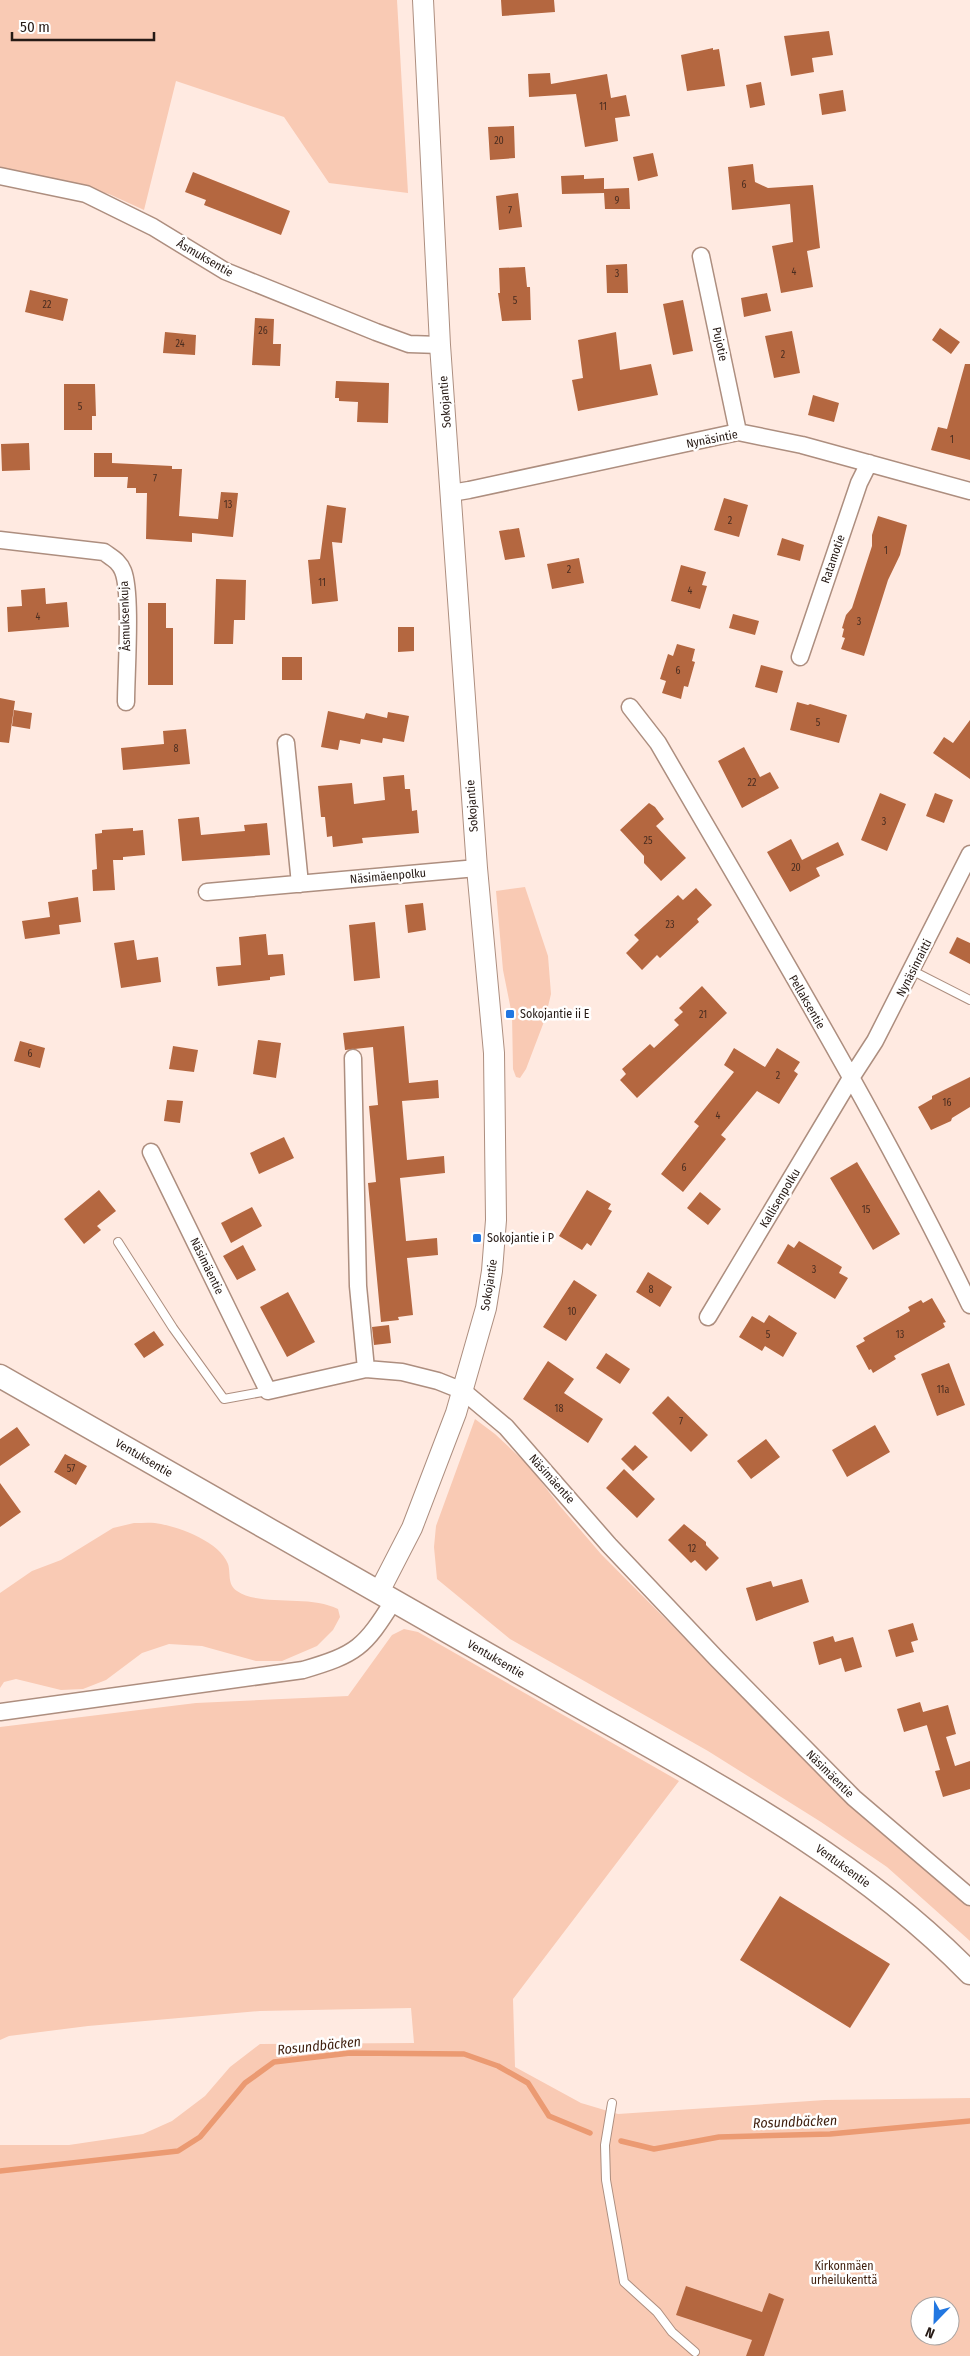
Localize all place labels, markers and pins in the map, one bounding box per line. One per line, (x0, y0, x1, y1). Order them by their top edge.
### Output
place label: Sokojantie ii E (520, 1007, 590, 1021)
marker: Sokojantie ii E (504, 1008, 516, 1020)
place label: Sokojantie i P (487, 1231, 554, 1245)
marker: Sokojantie i P (471, 1232, 483, 1244)

